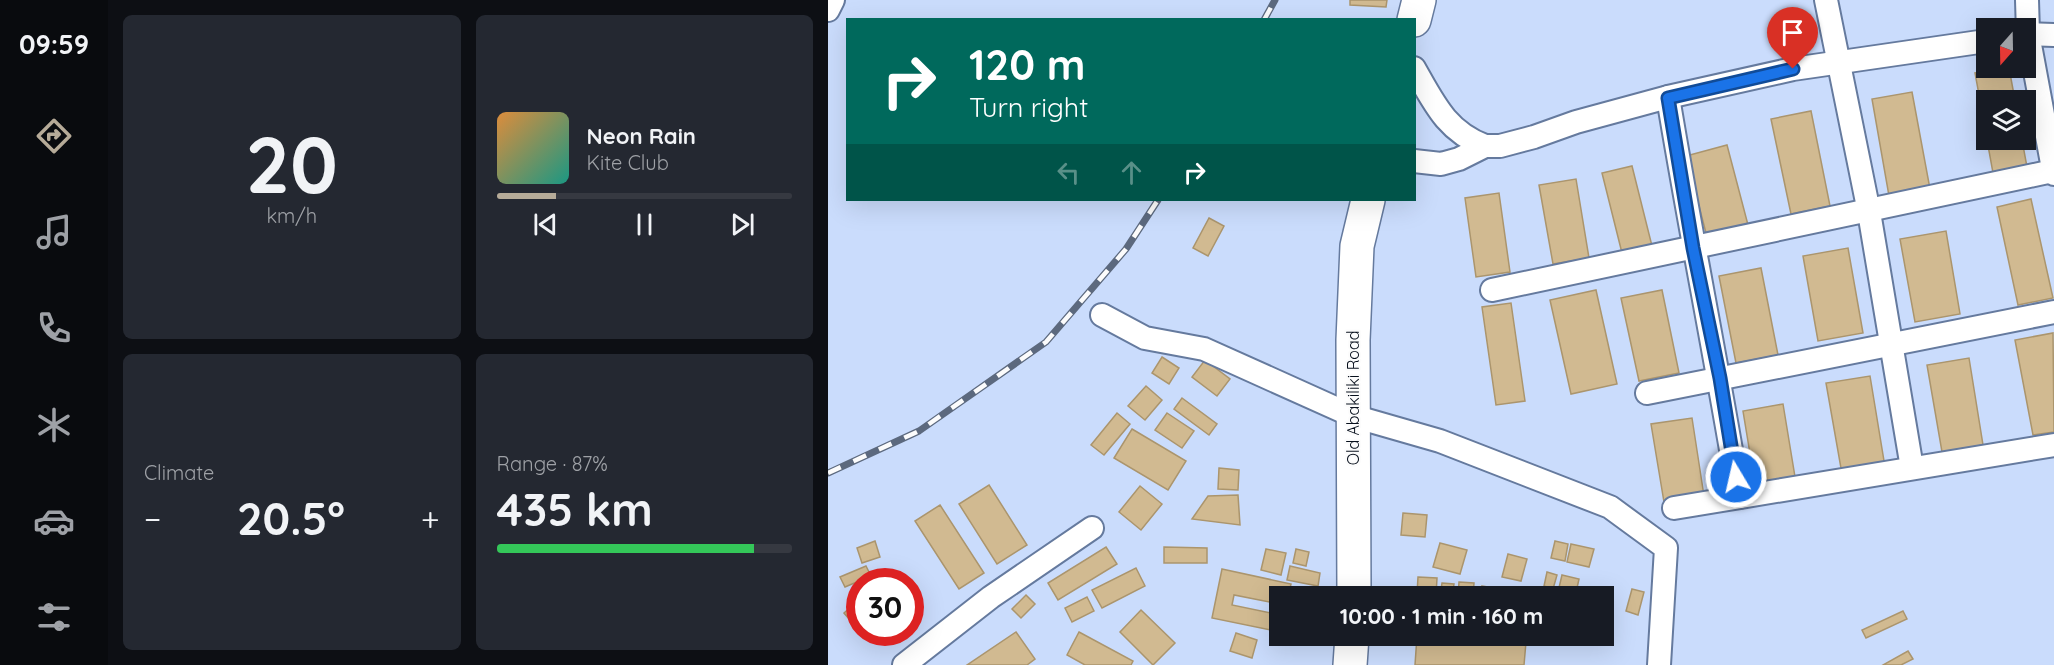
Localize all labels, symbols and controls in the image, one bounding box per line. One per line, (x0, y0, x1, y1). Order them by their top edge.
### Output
pin (1767, 7, 1818, 69)
icon: arrive (1776, 16, 1809, 49)
north arrow (1976, 18, 2036, 78)
map controls (1976, 18, 2036, 150)
text: 09:59 (19, 27, 89, 61)
text: 120 m (969, 38, 1086, 91)
icon: right (870, 42, 948, 120)
text: Turn right (969, 90, 1088, 124)
button: layers (1976, 90, 2036, 150)
icon: directions (33, 115, 75, 157)
text: 20 (246, 115, 338, 213)
text: Neon Rain (587, 122, 696, 150)
text: Kite Club (587, 150, 669, 175)
icon: left (1052, 156, 1085, 189)
icon: ahead (1115, 156, 1148, 189)
icon: right (1178, 156, 1211, 189)
text: km/h (266, 203, 317, 228)
icon: previous (529, 208, 562, 241)
icon: pause (628, 208, 661, 241)
icon: next (726, 208, 759, 241)
icon: music (33, 211, 75, 253)
icon: phone (33, 307, 75, 349)
street label: Old Abakiliki Road (1343, 331, 1363, 465)
icon: climate (33, 404, 75, 446)
position arrow (1704, 445, 1768, 509)
text: Range · 87% (497, 451, 608, 476)
text: Climate (144, 460, 214, 485)
text: 435 km (497, 481, 653, 537)
text: 20.5° (237, 490, 345, 546)
text: − (144, 498, 161, 539)
text: + (421, 498, 439, 539)
icon: car (33, 500, 75, 542)
speed limit sign: 30 (846, 568, 924, 646)
icon: filters (33, 596, 75, 638)
text: 10:00 · 1 min · 160 m (1340, 602, 1543, 630)

